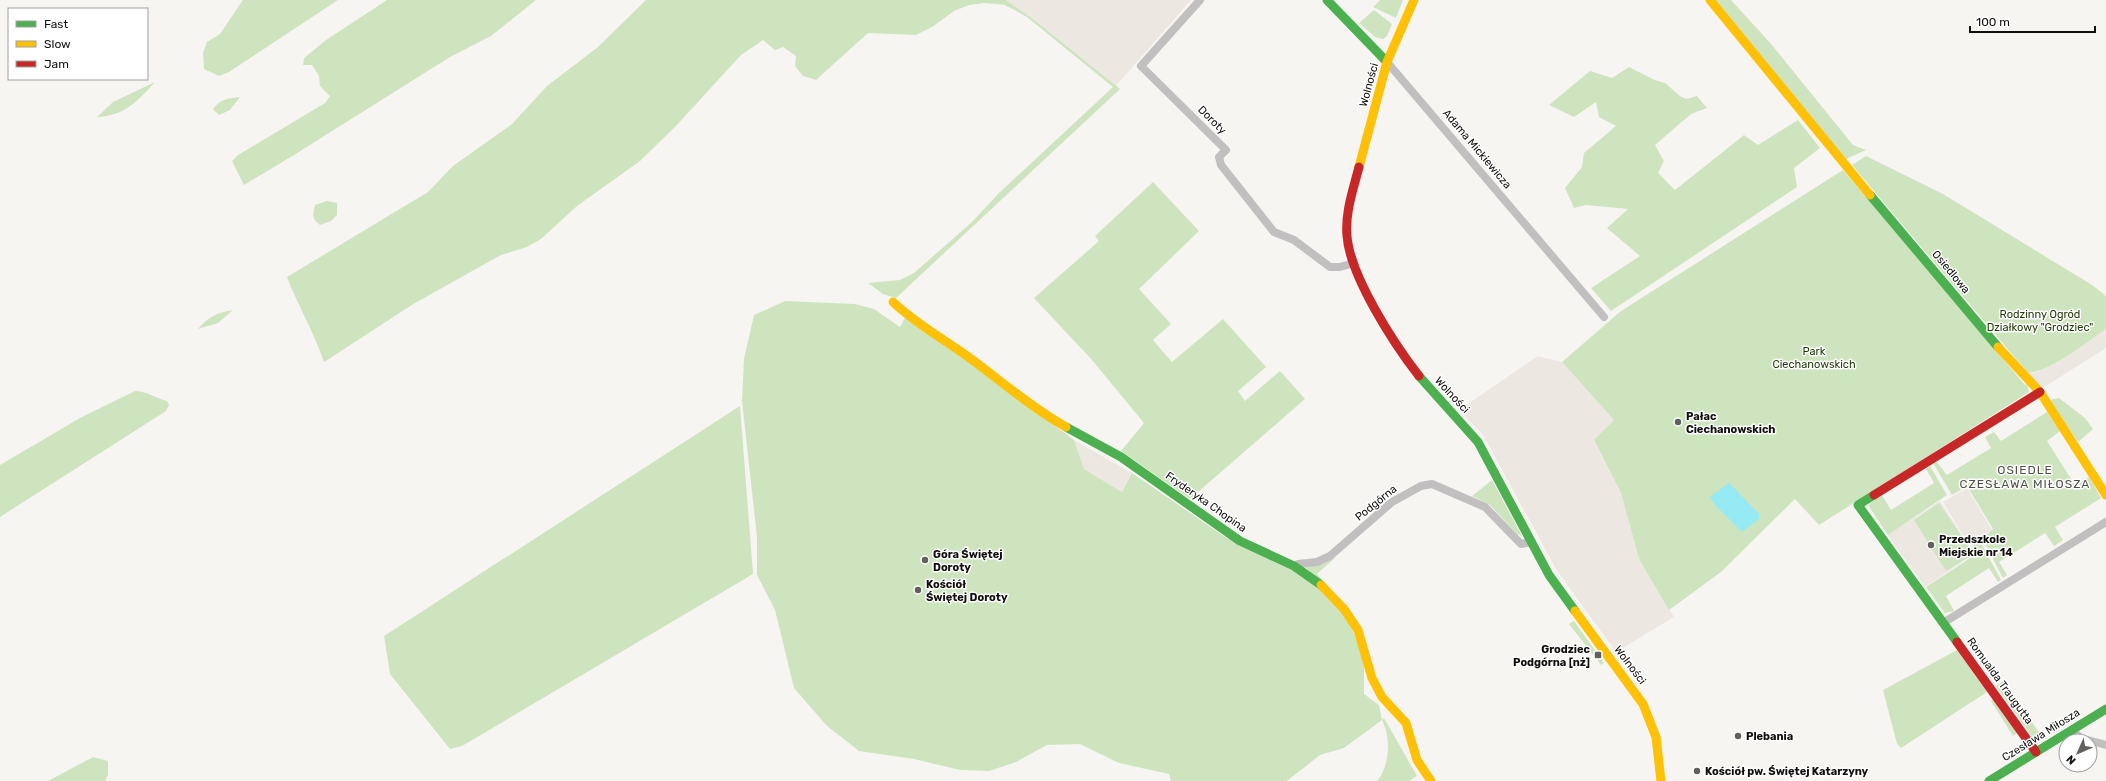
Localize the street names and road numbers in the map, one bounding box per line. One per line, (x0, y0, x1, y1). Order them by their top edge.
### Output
street label: Wolności (1357, 62, 1381, 108)
street label: Doroty (1195, 103, 1229, 137)
street label: Adama Mickiewicza (1440, 107, 1514, 191)
street label: Osiedlowa (1929, 248, 1973, 296)
street label: Wolności (1432, 374, 1472, 416)
street label: Fryderyka Chopina (1163, 469, 1249, 535)
street label: Podgórna (1353, 482, 1399, 524)
street label: Romualda Traugutta (1964, 635, 2036, 727)
street label: Wolności (1611, 643, 1649, 687)
street label: Czesława Miłosza (2000, 706, 2082, 764)

